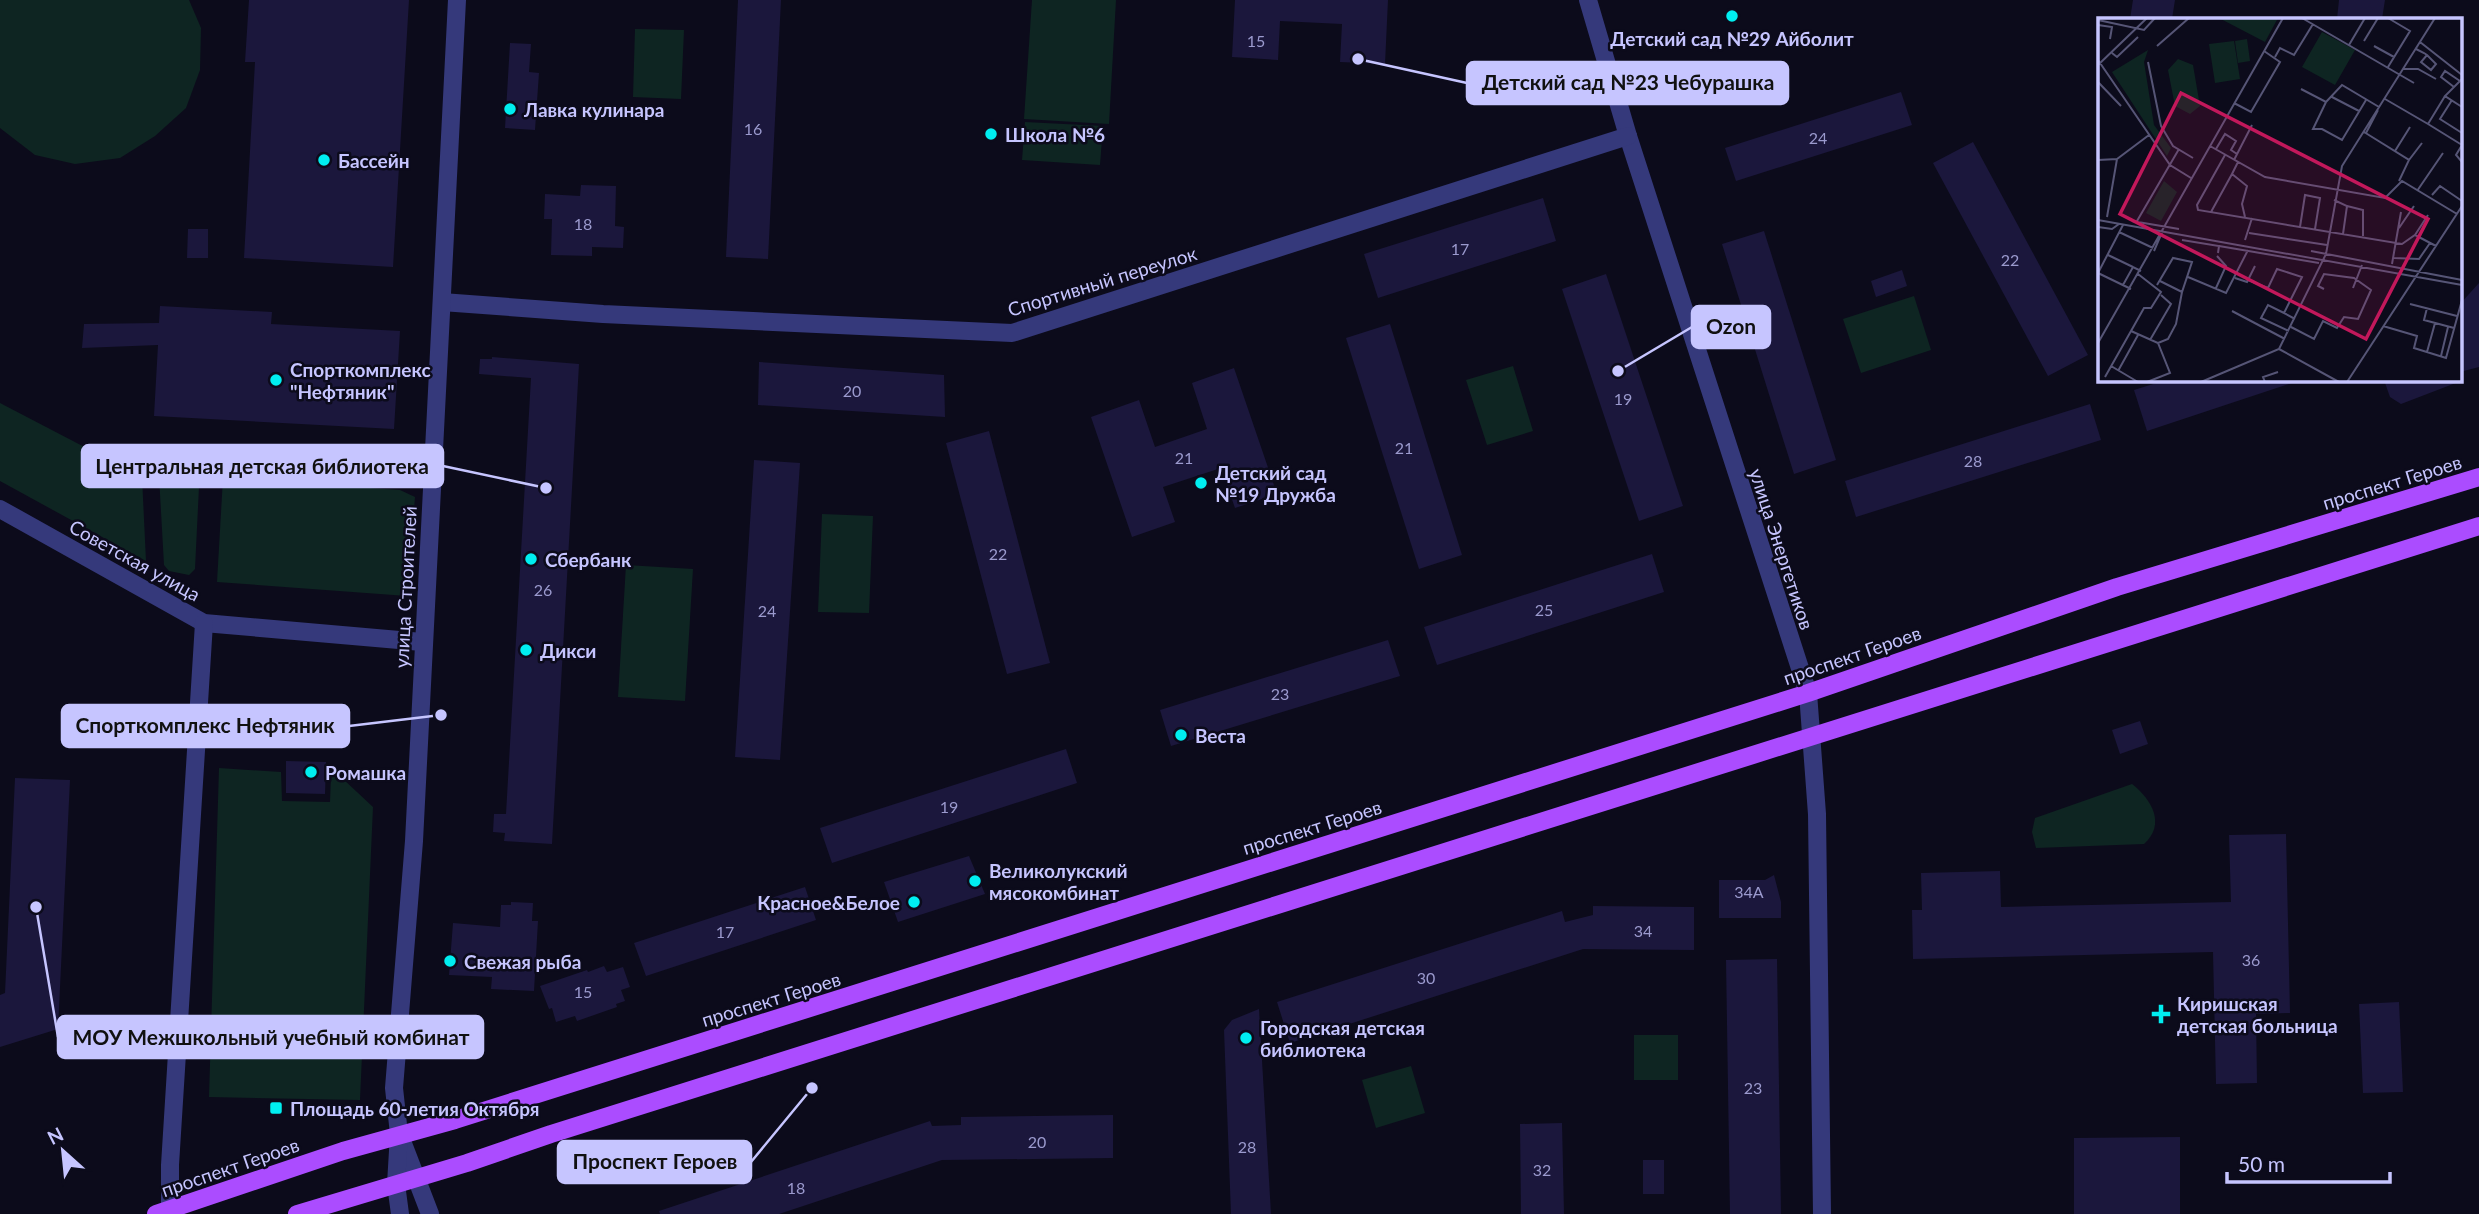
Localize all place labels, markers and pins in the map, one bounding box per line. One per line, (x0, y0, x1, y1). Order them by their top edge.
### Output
marker: Детский сад №29 Айболит (1724, 8, 1740, 24)
place label: Детский сад №29 Айболит (1610, 27, 1854, 50)
callout: Детский сад №23 Чебурашка (1467, 62, 1788, 104)
place label: Лавка кулинара (523, 98, 664, 121)
marker: Лавка кулинара (502, 101, 518, 117)
place label: Школа №6 (1005, 123, 1105, 146)
marker: Школа №6 (983, 126, 999, 142)
place label: Бассейн (338, 149, 410, 172)
marker: Бассейн (316, 152, 332, 168)
callout: Ozon (1692, 306, 1770, 348)
place label: Спорткомплекс "Нефтяник" (290, 358, 431, 403)
marker: Спорткомплекс "Нефтяник" (268, 372, 284, 388)
callout: Центральная детская библиотека (82, 445, 443, 487)
place label: Детский сад №19 Дружба (1215, 461, 1336, 506)
marker: Детский сад №19 Дружба (1193, 475, 1209, 491)
place label: Сбербанк (545, 548, 632, 571)
marker: Сбербанк (523, 551, 539, 567)
place label: Дикси (540, 639, 596, 662)
marker: Дикси (518, 642, 534, 658)
callout: Спорткомплекс Нефтяник (62, 705, 349, 747)
place label: Веста (1195, 724, 1246, 747)
marker: Веста (1173, 727, 1189, 743)
place label: Ромашка (325, 761, 406, 784)
marker: Ромашка (303, 764, 319, 780)
place label: Великолукский мясокомбинат (989, 859, 1128, 904)
marker: Великолукский мясокомбинат (967, 873, 983, 889)
place label: Красное&Белое (757, 891, 900, 914)
marker: Красное&Белое (906, 894, 922, 910)
place label: Свежая рыба (464, 950, 581, 973)
marker: Свежая рыба (442, 953, 458, 969)
place label: Киришская детская больница (2177, 992, 2338, 1037)
marker: Киришская детская больница (2151, 1004, 2171, 1024)
callout: МОУ Межшкольный учебный комбинат (58, 1016, 483, 1058)
place label: Городская детская библиотека (1260, 1016, 1425, 1061)
marker: Городская детская библиотека (1238, 1030, 1254, 1046)
place label: Площадь 60-летия Октября (290, 1097, 540, 1120)
marker: Площадь 60-летия Октября (268, 1100, 284, 1116)
callout: Проспект Героев (558, 1141, 751, 1183)

